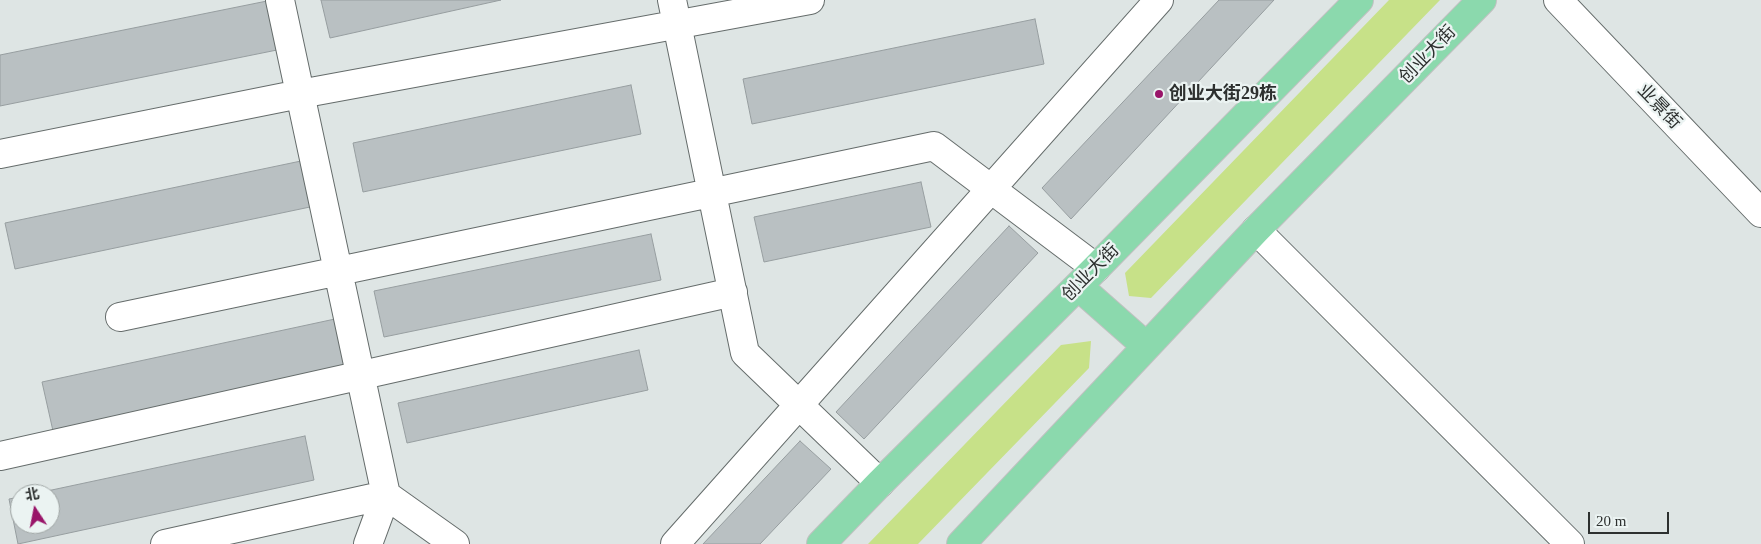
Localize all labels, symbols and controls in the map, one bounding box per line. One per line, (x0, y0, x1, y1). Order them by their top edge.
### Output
street label: 创业大街 (1395, 22, 1461, 88)
street label: 业景街 (1632, 80, 1686, 134)
place label: 创业大街29栋 (1169, 83, 1277, 105)
marker: 创业大街29栋 (1153, 88, 1165, 100)
street label: 创业大街 (1058, 240, 1124, 306)
north arrow (10, 484, 60, 534)
text: 北 (24, 486, 41, 503)
scale bar (1591, 502, 1672, 534)
text: 20 m (1596, 513, 1626, 529)

